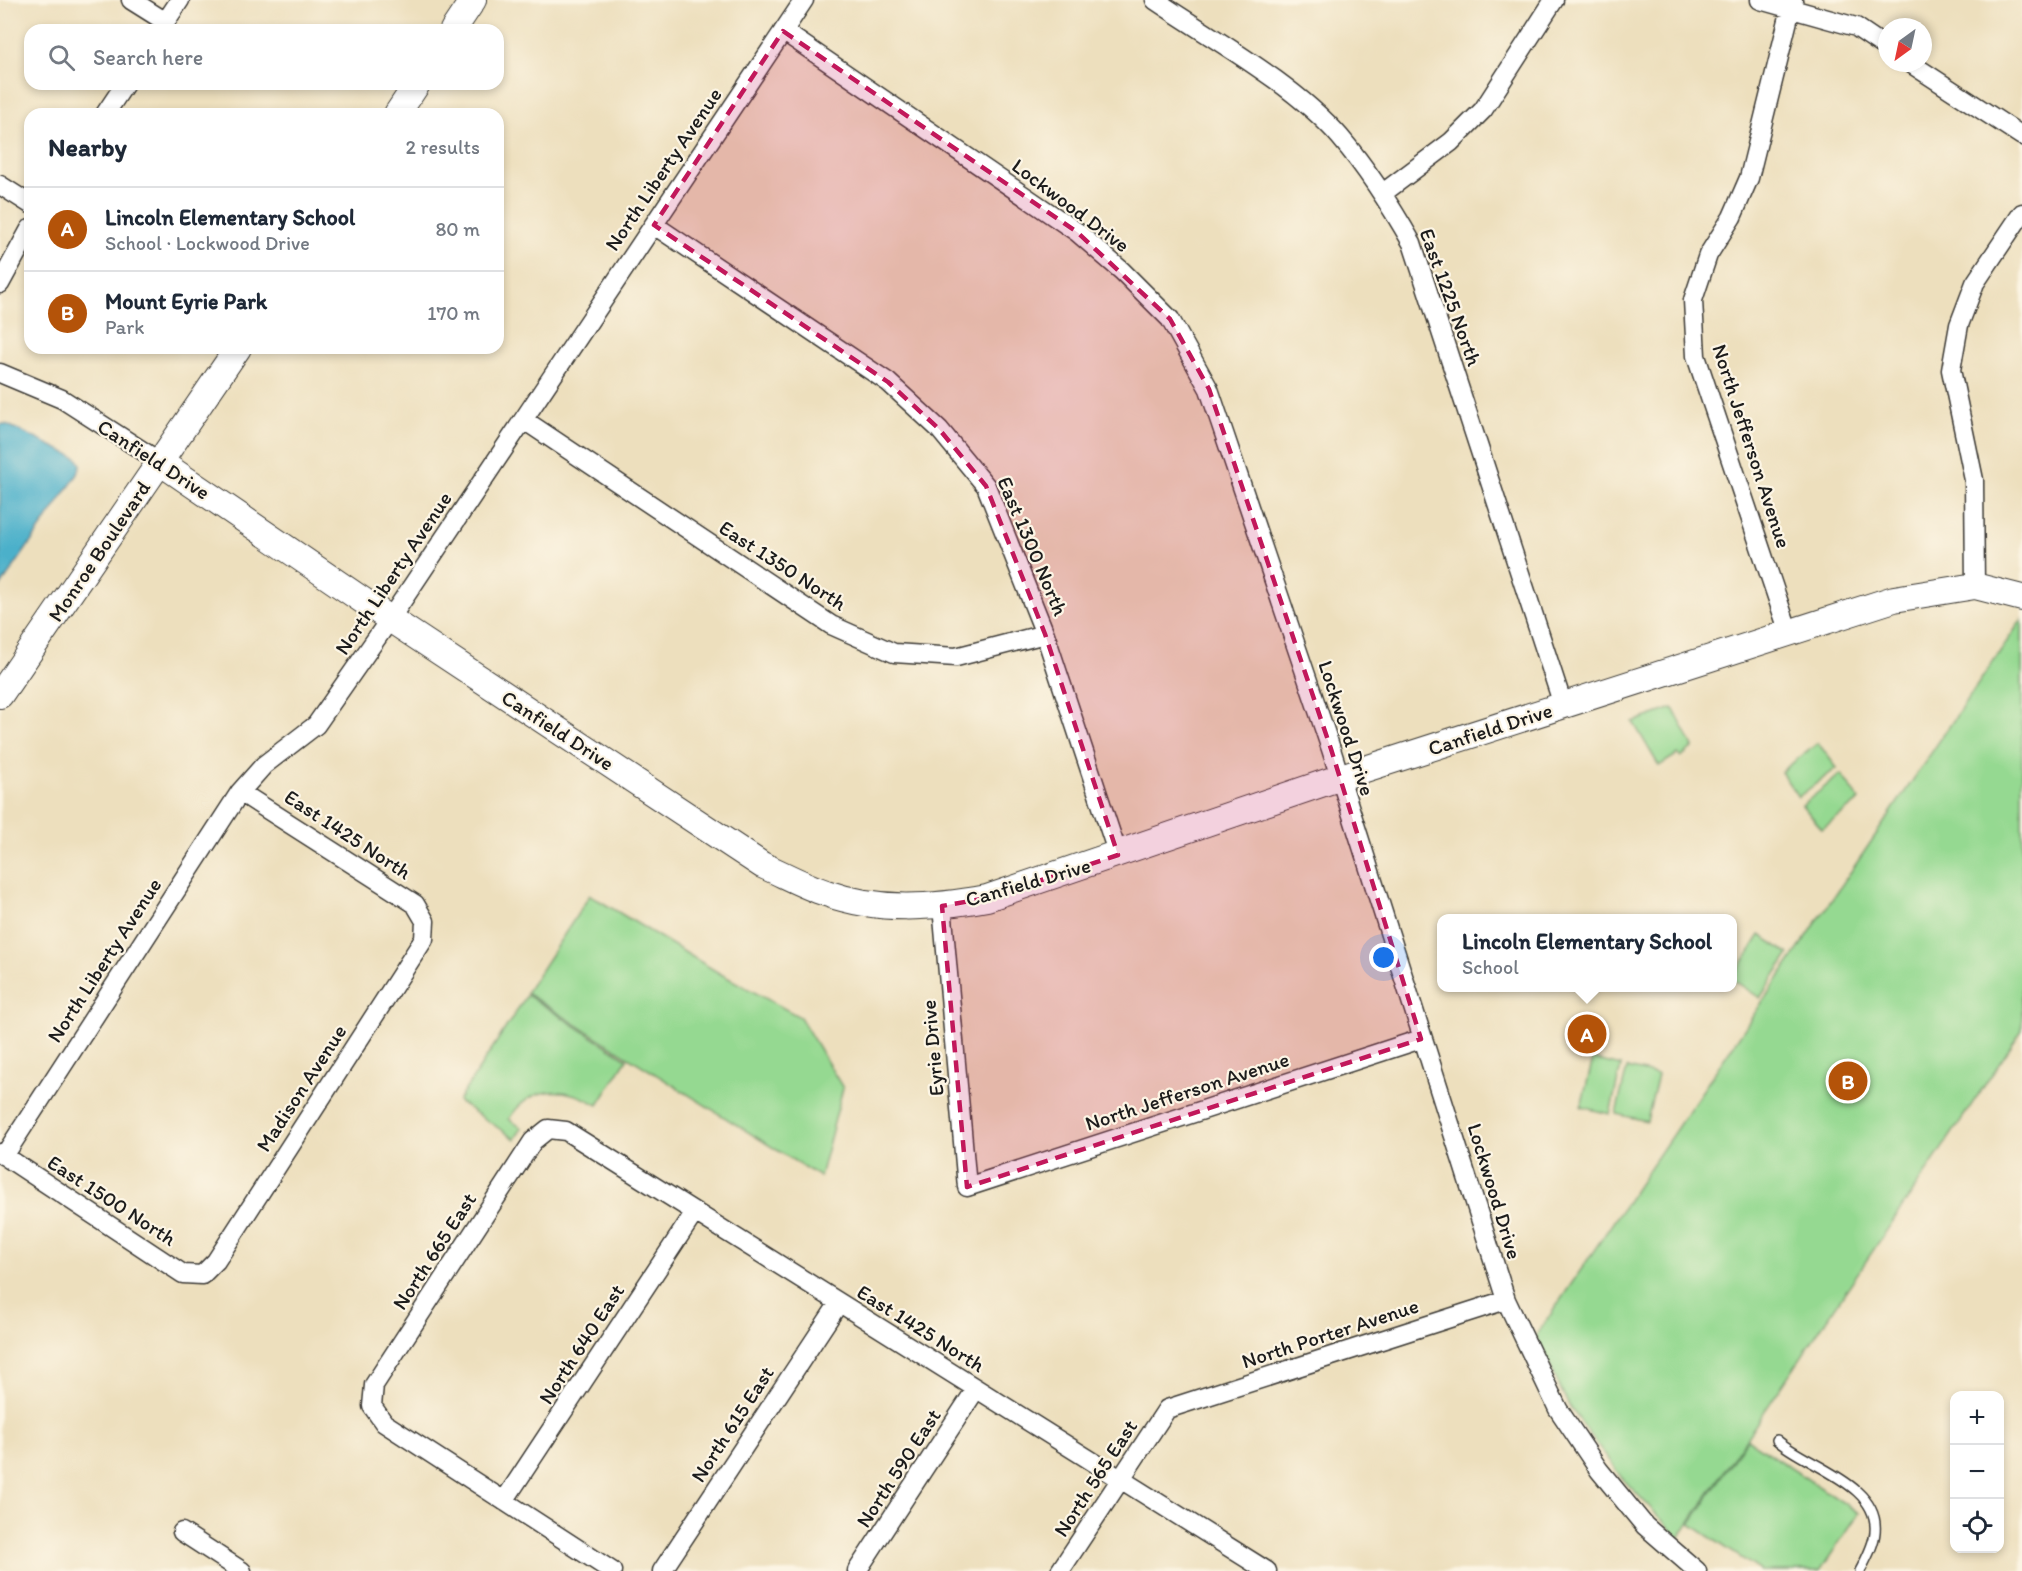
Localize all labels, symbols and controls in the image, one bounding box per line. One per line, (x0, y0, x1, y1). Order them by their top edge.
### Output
north arrow (1878, 18, 1932, 72)
search box (24, 24, 504, 90)
icon: search (45, 41, 78, 74)
text: Search here (93, 44, 203, 71)
street label: North Liberty Avenue (599, 83, 727, 255)
text: Nearby (48, 131, 127, 163)
text: 2 results (406, 135, 480, 159)
street label: Lockwood Drive (1007, 153, 1135, 257)
text: Lincoln Elementary School (105, 204, 355, 231)
text: A (61, 217, 74, 241)
text: 80 m (435, 217, 480, 241)
street label: East 1225 North (1415, 225, 1487, 369)
text: School · Lockwood Drive (105, 231, 310, 255)
text: Mount Eyrie Park (105, 288, 267, 315)
text: B (61, 301, 74, 325)
text: 170 m (427, 301, 480, 325)
text: Park (105, 315, 144, 339)
street label: North Jefferson Avenue (1707, 341, 1797, 551)
street label: Canfield Drive (93, 413, 215, 505)
street label: East 1300 North (992, 473, 1074, 619)
street label: Monroe Boulevard (43, 475, 156, 626)
street label: North Liberty Avenue (329, 487, 457, 659)
street label: East 1350 North (715, 515, 851, 615)
street label: Lockwood Drive (1313, 657, 1381, 799)
street label: Canfield Drive (497, 684, 619, 776)
street label: Canfield Drive (1425, 697, 1555, 761)
street label: East 1425 North (280, 784, 416, 884)
street label: Canfield Drive (963, 852, 1093, 912)
street label: North Liberty Avenue (41, 873, 167, 1047)
popup (1437, 914, 1737, 992)
text: Lincoln Elementary School (1462, 928, 1712, 955)
your location (1369, 943, 1398, 972)
text: School (1462, 955, 1519, 979)
street label: Eyrie Drive (915, 999, 949, 1097)
pin: A (1568, 1012, 1606, 1056)
street label: Madison Avenue (251, 1020, 351, 1156)
street label: North Jefferson Avenue (1082, 1046, 1292, 1136)
pin: B (1828, 1058, 1868, 1104)
street label: Lockwood Drive (1462, 1120, 1528, 1262)
street label: East 1500 North (43, 1149, 181, 1251)
street label: North 665 East (387, 1188, 481, 1314)
street label: North 640 East (533, 1279, 629, 1409)
street label: East 1425 North (853, 1279, 989, 1377)
street label: North Porter Avenue (1238, 1293, 1422, 1373)
street label: North 615 East (685, 1361, 779, 1487)
map controls (1950, 1391, 2004, 1553)
button: + (1950, 1391, 2004, 1445)
street label: North 590 East (850, 1404, 946, 1532)
street label: North 565 East (1048, 1415, 1142, 1541)
button: − (1950, 1445, 2004, 1499)
button: locate (1950, 1499, 2004, 1553)

